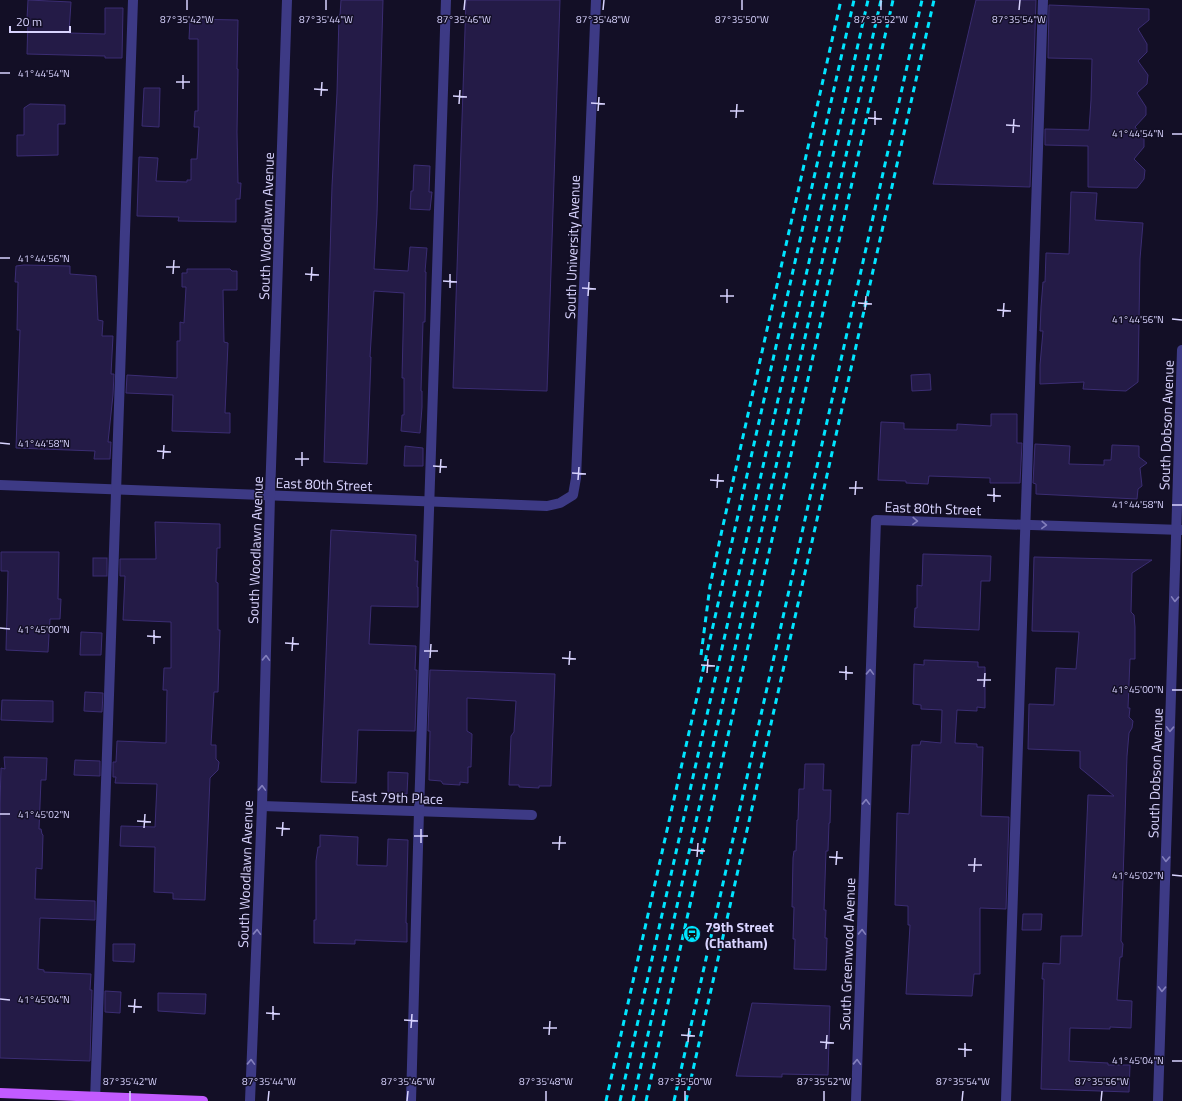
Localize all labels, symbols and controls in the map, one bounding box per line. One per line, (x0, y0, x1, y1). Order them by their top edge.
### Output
scale bar (10, 8, 70, 34)
text: 20 m (16, 12, 42, 31)
text: 87°35'42"W (160, 12, 214, 27)
text: 87°35'44"W (299, 12, 353, 27)
text: 87°35'46"W (437, 12, 491, 27)
text: 87°35'48"W (576, 12, 630, 27)
text: 87°35'50"W (715, 12, 769, 27)
text: 87°35'52"W (854, 12, 908, 27)
text: 87°35'54"W (992, 12, 1046, 27)
text: 41°44'54"N (18, 66, 70, 81)
text: 41°44'54"N (1112, 126, 1164, 141)
street label: South Woodlawn Avenue (253, 152, 279, 300)
street label: South University Avenue (559, 175, 585, 319)
text: 41°44'56"N (18, 251, 70, 266)
text: 41°44'56"N (1112, 312, 1164, 327)
street label: South Dobson Avenue (1153, 360, 1179, 490)
text: 41°44'58"N (18, 436, 70, 451)
street label: East 80th Street (275, 472, 373, 496)
street label: South Woodlawn Avenue (242, 476, 268, 624)
street label: East 80th Street (884, 496, 982, 520)
text: 41°44'58"N (1112, 497, 1164, 512)
one-way arrow (911, 516, 918, 525)
one-way arrow (1041, 521, 1047, 530)
one-way arrow (1170, 596, 1179, 602)
text: 41°45'00"N (18, 622, 70, 637)
one-way arrow (262, 655, 270, 661)
one-way arrow (866, 669, 875, 675)
text: 41°45'00"N (1112, 682, 1164, 697)
street label: South Dobson Avenue (1142, 708, 1168, 838)
one-way arrow (1166, 726, 1175, 732)
one-way arrow (258, 785, 266, 791)
street label: East 79th Place (351, 785, 443, 809)
one-way arrow (862, 799, 870, 805)
street label: South Woodlawn Avenue (232, 800, 258, 948)
text: 41°45'02"N (18, 807, 70, 822)
one-way arrow (1162, 856, 1171, 862)
text: 41°45'02"N (1112, 868, 1164, 883)
street label: South Greenwood Avenue (834, 877, 860, 1031)
place label: 79th Street (Chatham) (705, 916, 774, 953)
station icon: 79th Street (Chatham) (682, 924, 702, 944)
one-way arrow (252, 929, 261, 935)
one-way arrow (858, 929, 866, 935)
one-way arrow (1158, 986, 1166, 992)
text: 41°45'04"N (18, 992, 70, 1007)
text: 41°45'04"N (1112, 1053, 1164, 1068)
one-way arrow (247, 1059, 256, 1065)
one-way arrow (853, 1059, 862, 1065)
text: 87°35'42"W (103, 1074, 157, 1089)
text: 87°35'44"W (242, 1074, 296, 1089)
text: 87°35'46"W (381, 1074, 435, 1089)
text: 87°35'48"W (519, 1074, 573, 1089)
text: 87°35'50"W (658, 1074, 712, 1089)
text: 87°35'52"W (797, 1074, 851, 1089)
text: 87°35'54"W (936, 1074, 990, 1089)
text: 87°35'56"W (1075, 1074, 1129, 1089)

